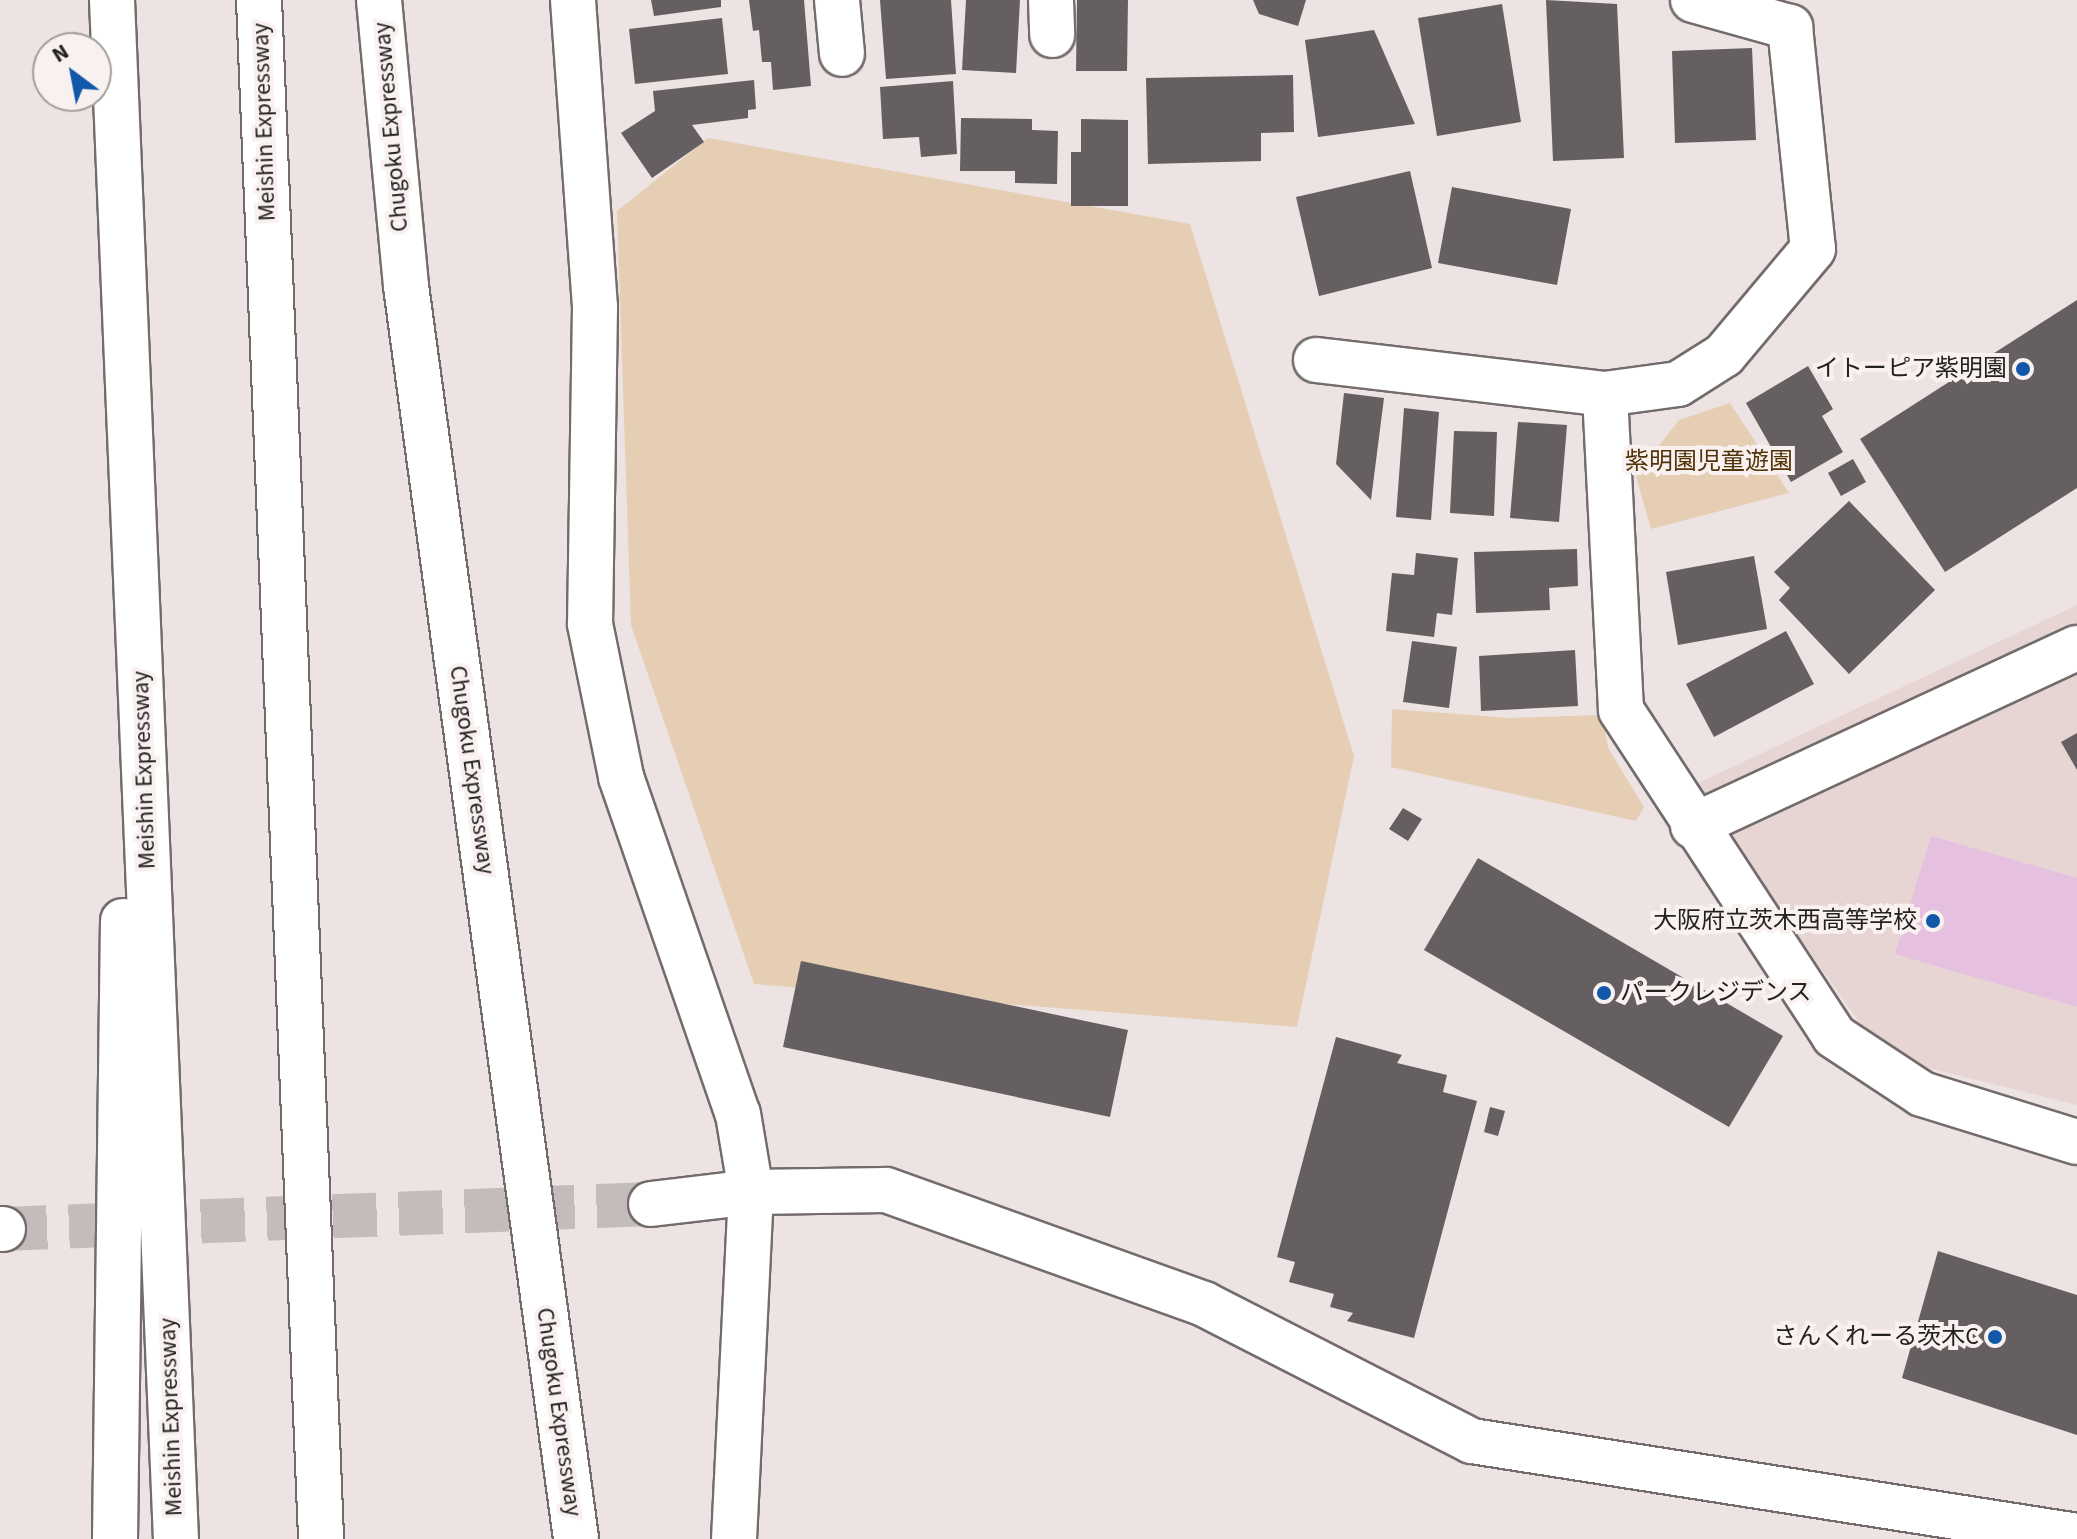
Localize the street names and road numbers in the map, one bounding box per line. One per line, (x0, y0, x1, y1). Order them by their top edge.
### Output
street label: Chugoku Expressway (367, 21, 415, 233)
street label: Meishin Expressway (246, 22, 282, 222)
street label: Chugoku Expressway (443, 664, 501, 876)
street label: Meishin Expressway (126, 670, 162, 870)
street label: Chugoku Expressway (530, 1306, 588, 1518)
street label: Meishin Expressway (153, 1317, 189, 1517)

